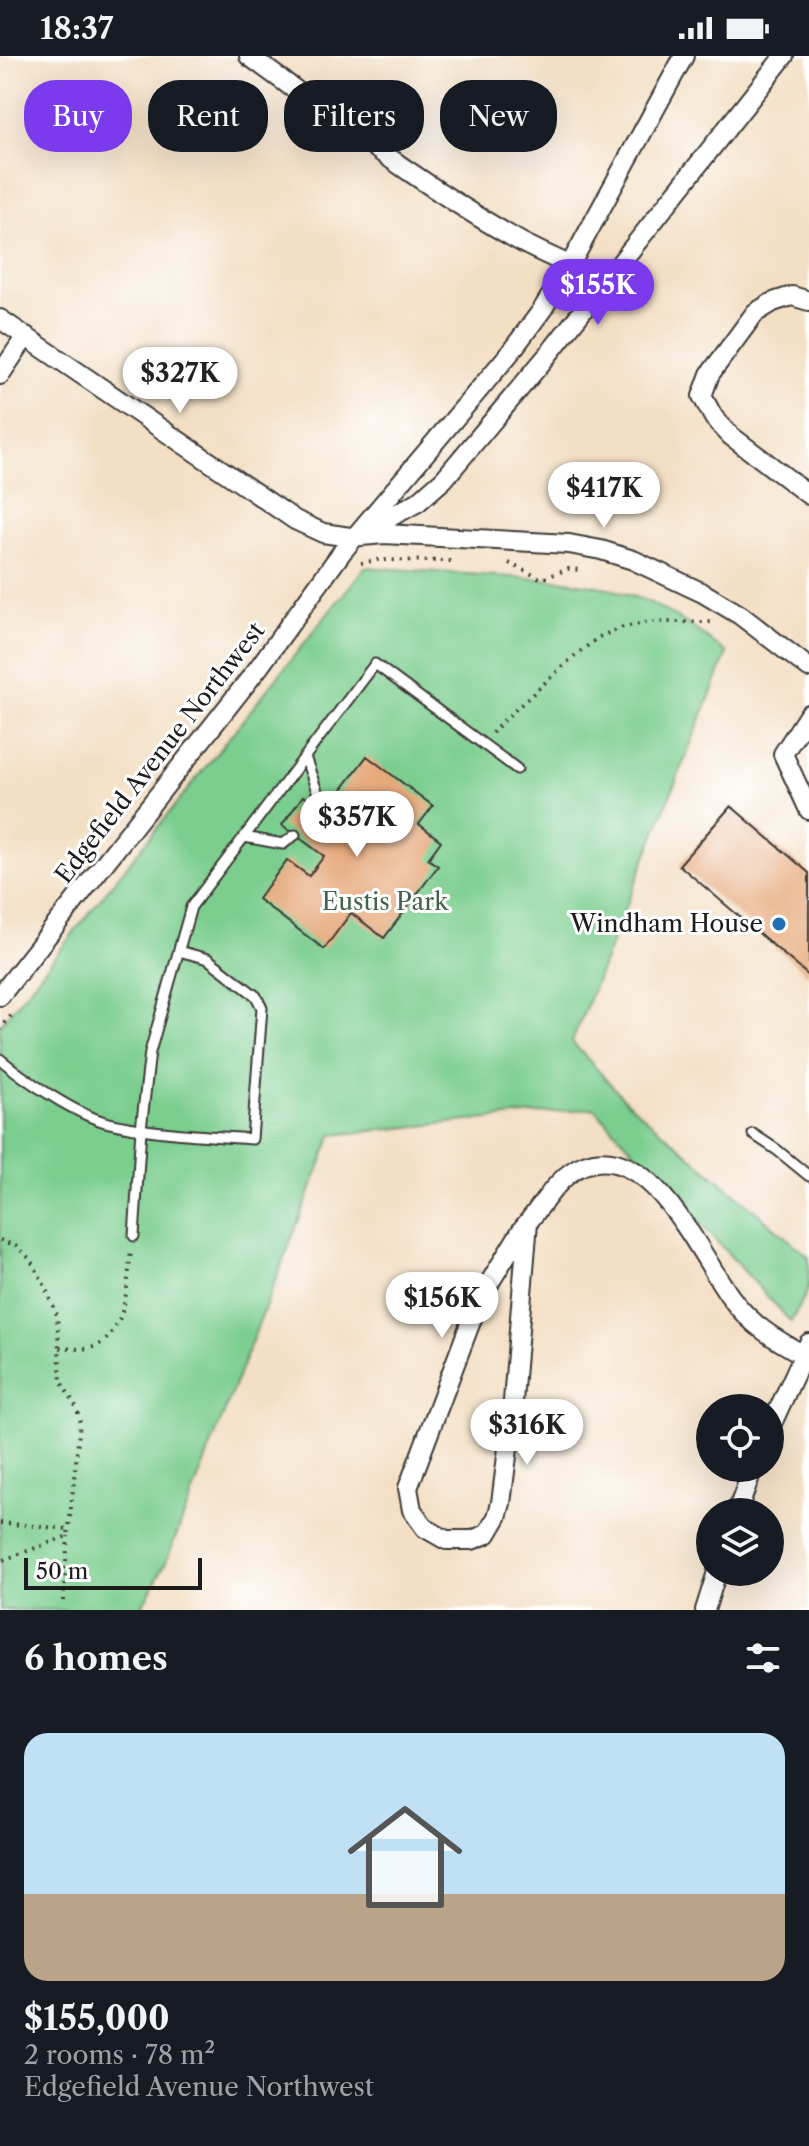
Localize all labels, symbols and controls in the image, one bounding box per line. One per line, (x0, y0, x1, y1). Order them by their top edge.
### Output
text: 18:37 (40, 10, 113, 47)
chip: Buy (24, 80, 132, 152)
chip: Rent (148, 80, 268, 152)
chip: Filters (284, 80, 424, 152)
chip: New (440, 80, 557, 152)
pin: $155K (542, 259, 654, 327)
text: $155K (560, 269, 636, 301)
pin: $327K (124, 347, 236, 415)
text: $327K (141, 357, 219, 389)
pin: $417K (548, 462, 660, 530)
text: $417K (566, 472, 642, 504)
street label: Edgefield Avenue Northwest (49, 616, 271, 889)
pin: $357K (301, 791, 413, 859)
text: $357K (318, 801, 396, 833)
park label: Eustis Park (322, 887, 449, 916)
place label: Windham House (569, 909, 763, 938)
marker: Windham House (770, 915, 788, 933)
pin: $156K (386, 1272, 498, 1340)
text: $156K (404, 1282, 480, 1314)
map controls (696, 1394, 784, 1586)
button: locate (696, 1394, 784, 1482)
pin: $316K (471, 1399, 583, 1467)
text: $316K (488, 1409, 566, 1441)
button: layers (696, 1498, 784, 1586)
scale bar (24, 1554, 202, 1590)
text: 50 m (36, 1558, 88, 1585)
icon: filters (741, 1636, 785, 1680)
text: 6 homes (24, 1637, 168, 1679)
icon: home (333, 1785, 477, 1929)
text: $155,000 (24, 1997, 170, 2039)
text: 2 rooms · 78 m² (24, 2039, 215, 2071)
text: Edgefield Avenue Northwest (24, 2071, 374, 2103)

